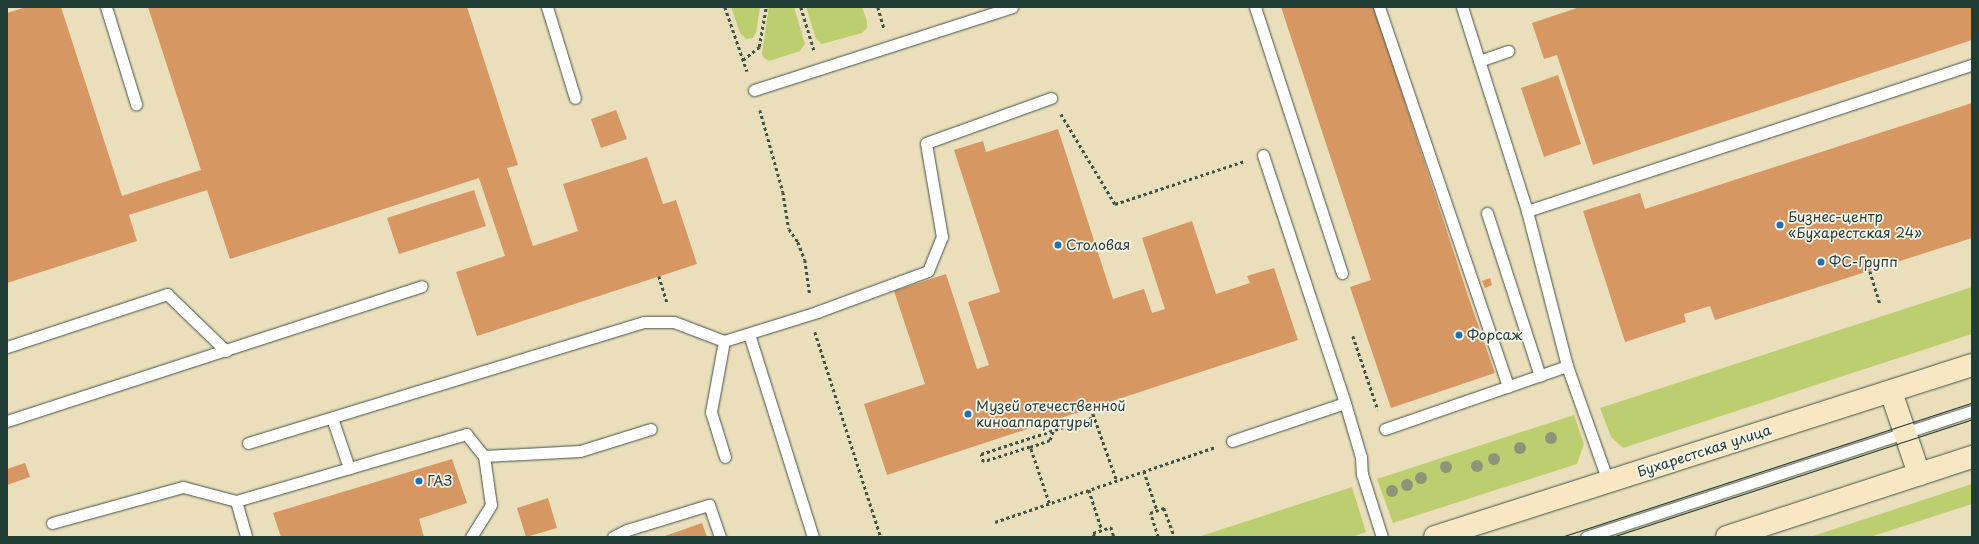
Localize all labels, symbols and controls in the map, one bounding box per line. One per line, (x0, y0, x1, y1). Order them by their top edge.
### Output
place label: Бизнес-центр «Бухарестская 24» (1788, 209, 1922, 242)
marker: Бизнес-центр «Бухарестская 24» (1775, 220, 1785, 230)
place label: Столовая (1066, 237, 1130, 253)
marker: Столовая (1053, 240, 1063, 250)
place label: ФС-Групп (1829, 254, 1898, 270)
marker: ФС-Групп (1816, 257, 1826, 267)
place label: Форсаж (1467, 327, 1522, 343)
marker: Форсаж (1454, 330, 1464, 340)
place label: Музей отечественной киноаппаратуры (976, 398, 1126, 430)
marker: Музей отечественной киноаппаратуры (963, 409, 973, 419)
street label: Бухарестская улица (1634, 421, 1774, 481)
place label: ГАЗ (427, 473, 452, 489)
marker: ГАЗ (414, 476, 424, 486)

